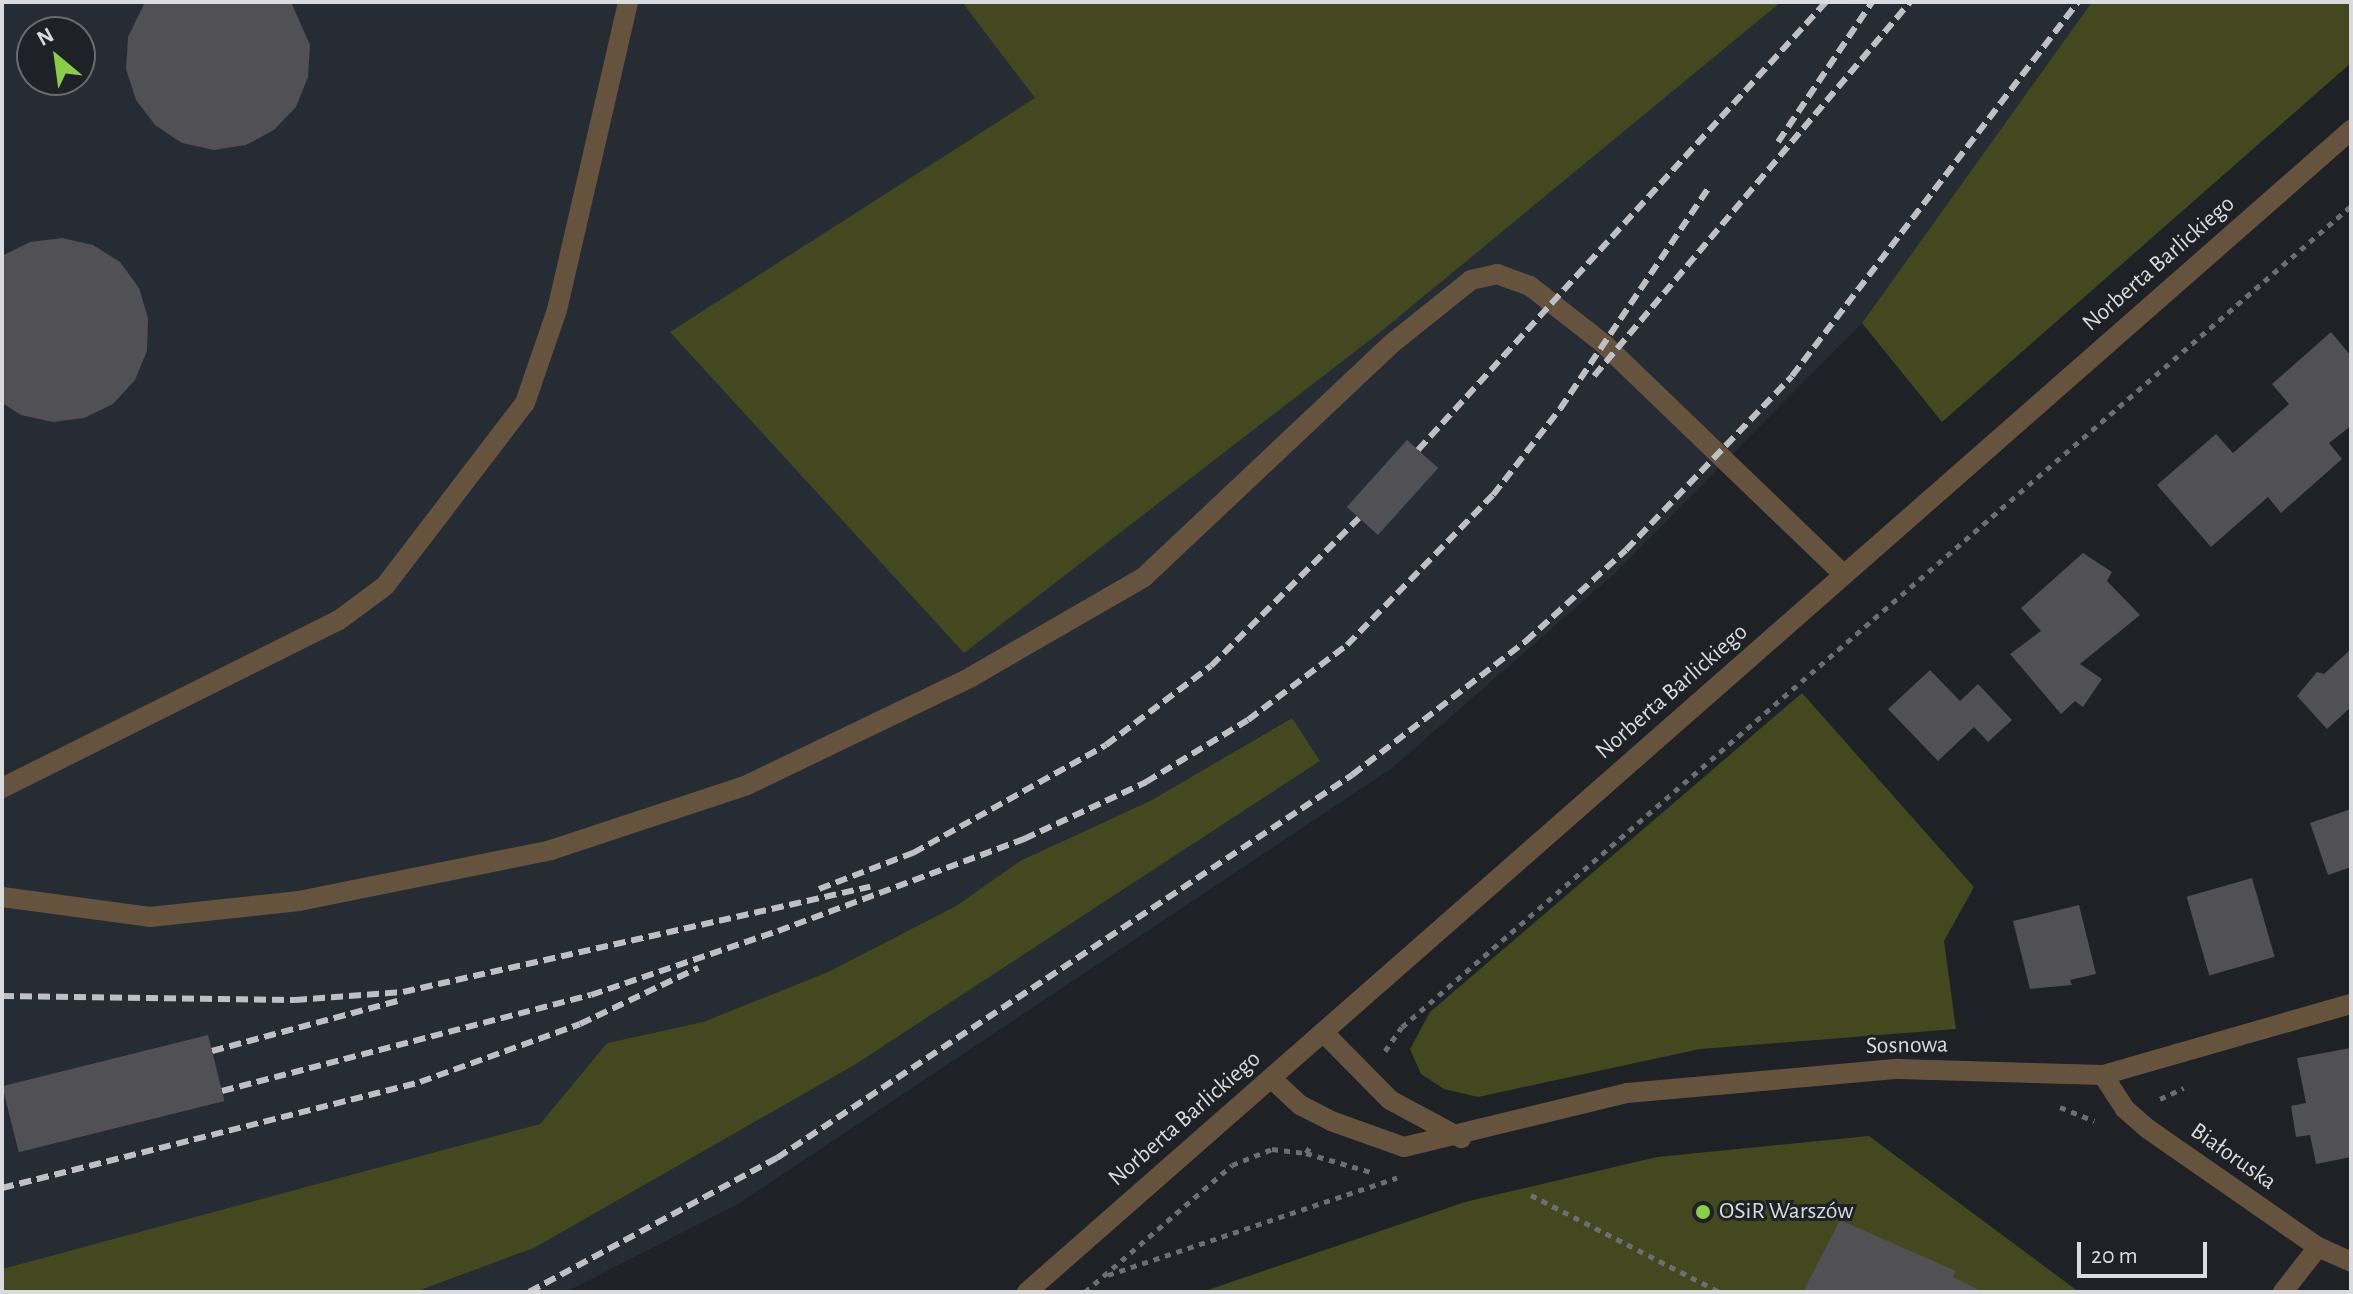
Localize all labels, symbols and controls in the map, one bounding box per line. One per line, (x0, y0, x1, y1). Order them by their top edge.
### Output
north arrow (16, 16, 96, 96)
text: N (33, 23, 57, 50)
street label: Norberta Barlickiego (2077, 190, 2241, 338)
street label: Norberta Barlickiego (1590, 618, 1754, 766)
street label: Sosnowa (1866, 1031, 1948, 1061)
street label: Norberta Barlickiego (1103, 1045, 1267, 1193)
street label: Białoruska (2185, 1117, 2281, 1197)
place label: OSiR Warszów (1719, 1198, 1853, 1226)
marker: OSiR Warszów (1694, 1203, 1712, 1221)
scale bar (2081, 1226, 2211, 1276)
text: 20 m (2091, 1244, 2138, 1268)

